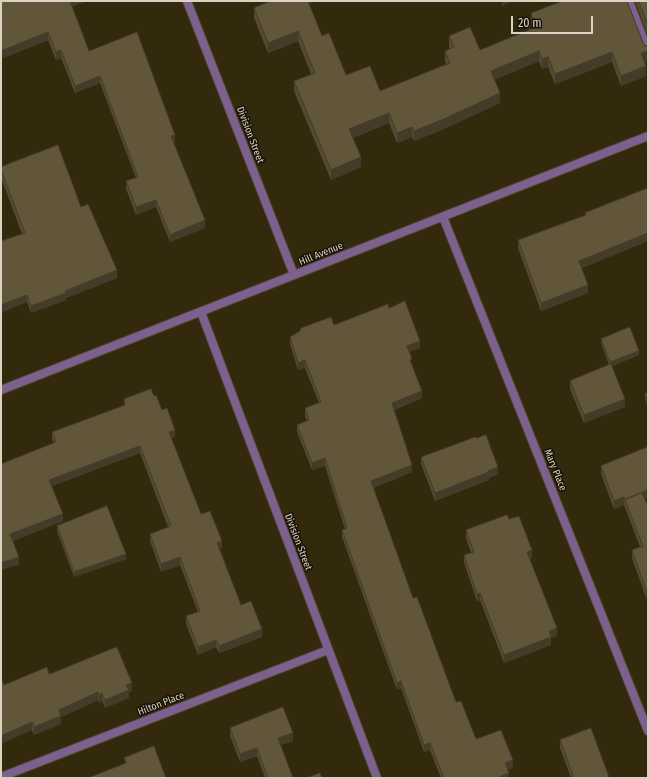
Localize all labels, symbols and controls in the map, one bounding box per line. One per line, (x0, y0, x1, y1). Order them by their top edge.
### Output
scale bar (513, 8, 595, 34)
text: 20 m (518, 16, 542, 30)
street label: Division Street (234, 105, 266, 165)
street label: Hill Avenue (297, 240, 345, 268)
street label: Mary Place (541, 447, 569, 493)
street label: Division Street (282, 512, 314, 572)
street label: Hilton Place (136, 690, 186, 718)

